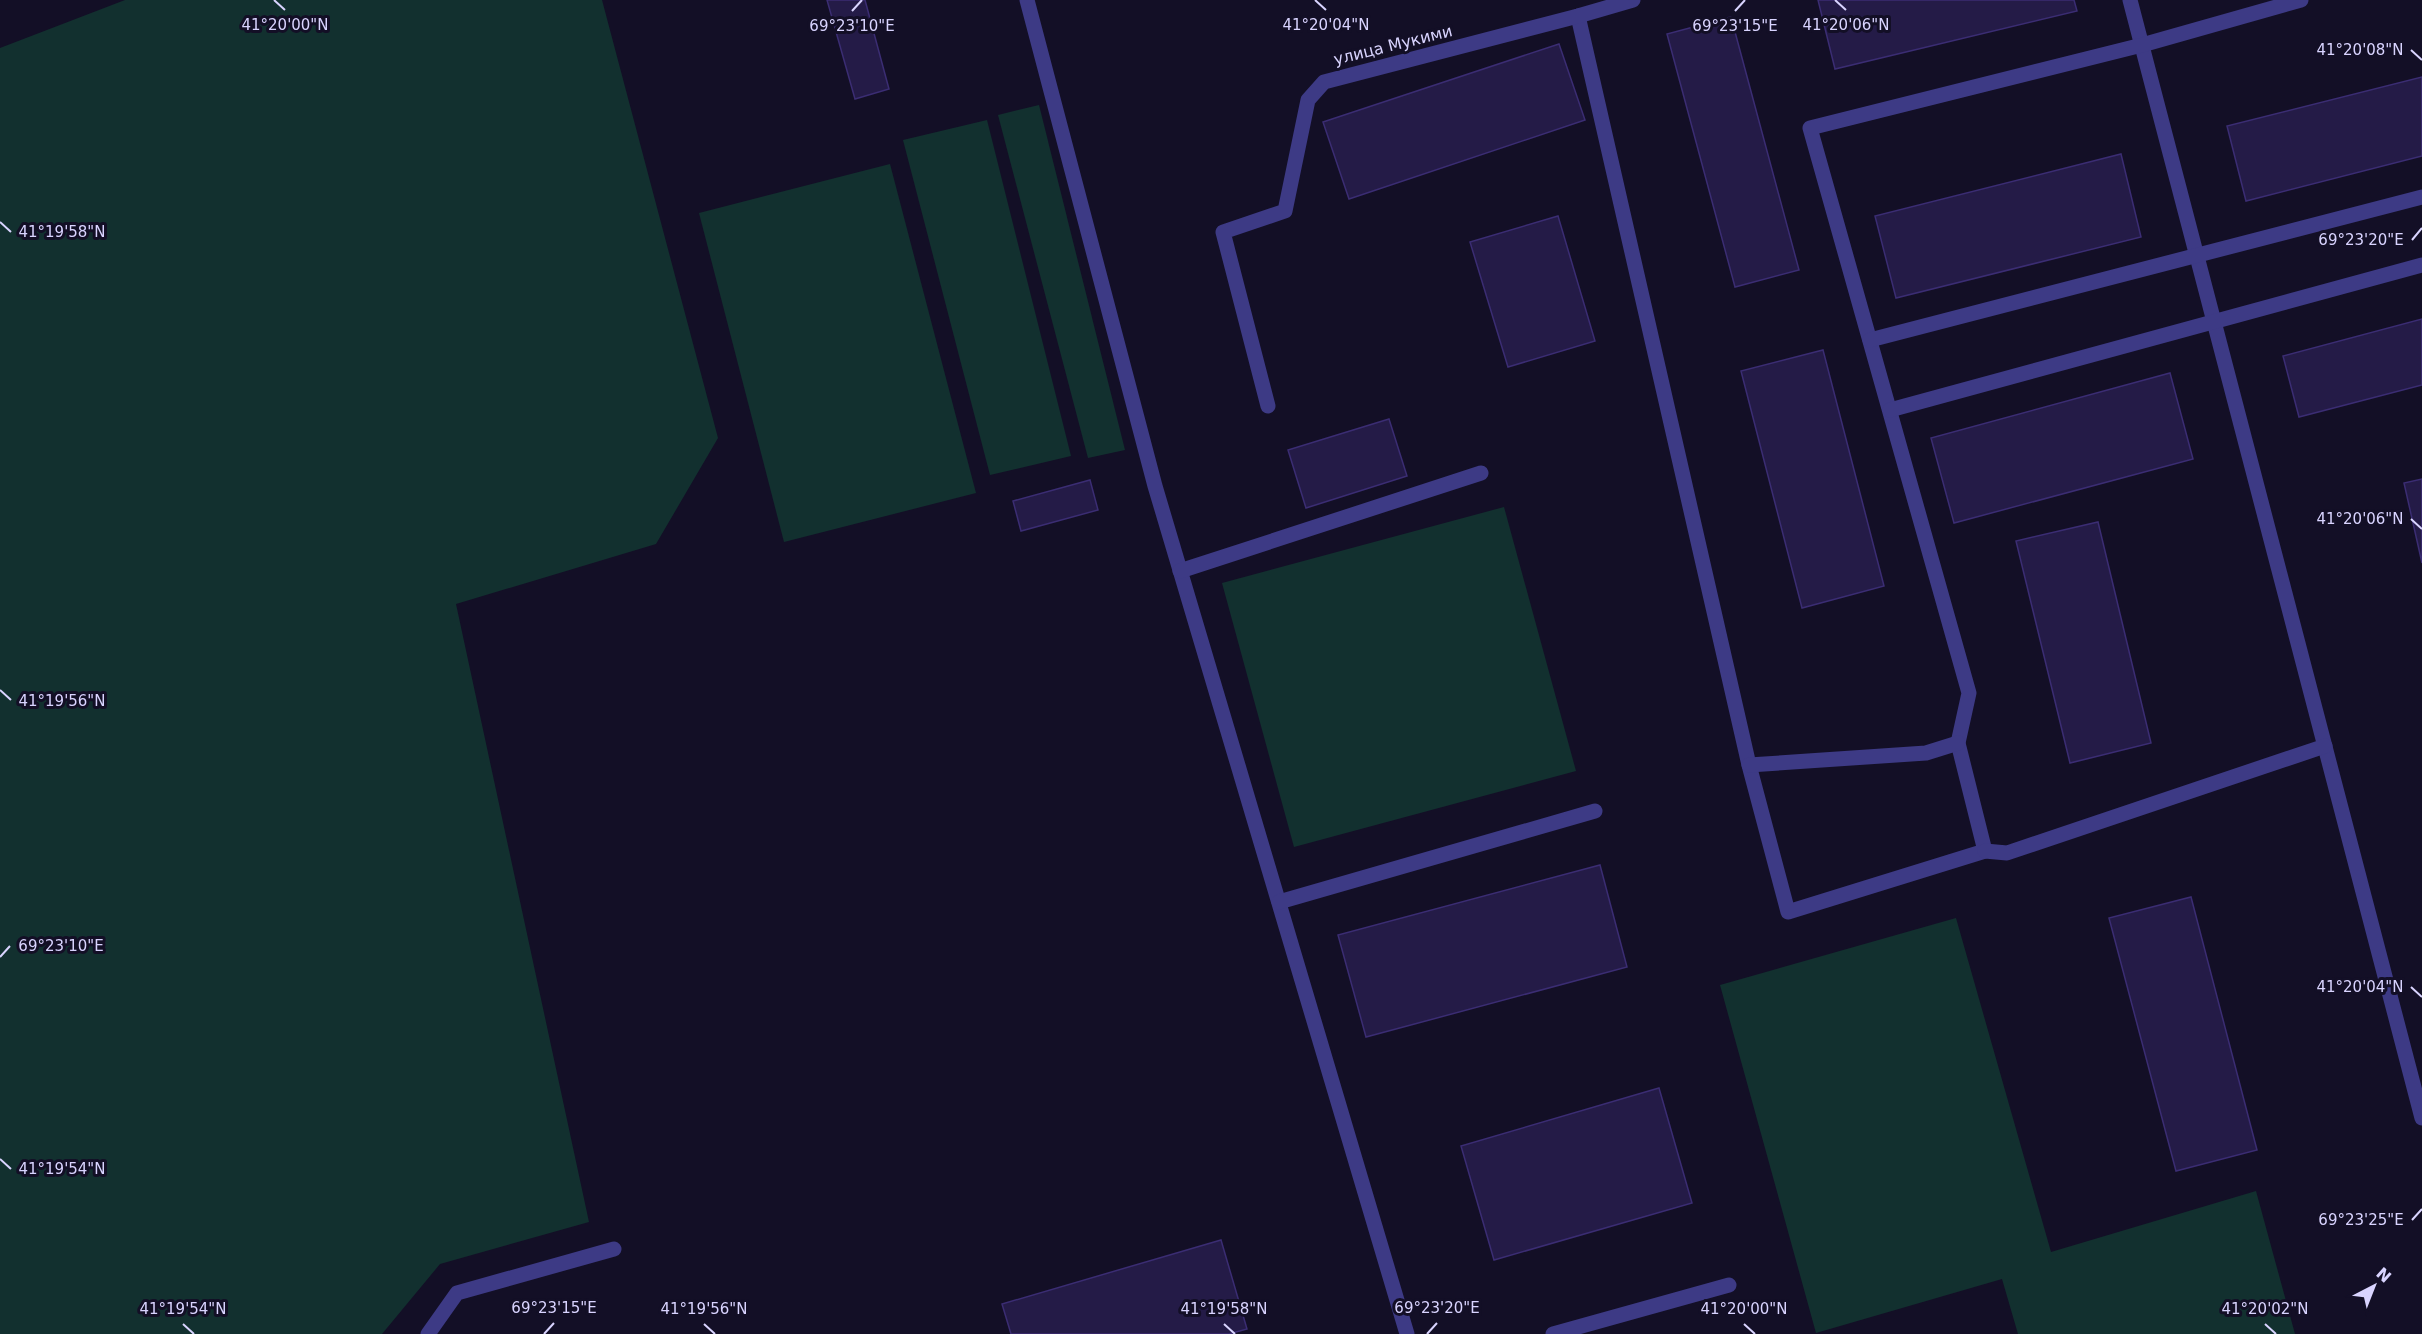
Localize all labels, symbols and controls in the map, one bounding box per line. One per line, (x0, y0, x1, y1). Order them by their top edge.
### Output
text: 41°20'00"N (241, 16, 329, 34)
text: 41°20'04"N (1282, 16, 1370, 34)
text: 41°20'06"N (1802, 16, 1890, 34)
text: 69°23'10"E (809, 17, 895, 35)
text: 69°23'15"E (1692, 17, 1778, 35)
street label: улица Мукими (1332, 21, 1454, 69)
text: 41°20'08"N (2316, 41, 2404, 59)
text: 41°19'58"N (18, 223, 106, 241)
text: 69°23'20"E (2318, 231, 2404, 249)
text: 41°20'06"N (2316, 510, 2404, 528)
text: 41°19'56"N (18, 692, 106, 710)
text: 69°23'10"E (18, 937, 104, 955)
text: 41°20'04"N (2316, 978, 2404, 996)
text: 41°19'54"N (18, 1160, 106, 1178)
text: 69°23'25"E (2318, 1211, 2404, 1229)
north arrow (2344, 1256, 2404, 1316)
text: N (2372, 1264, 2395, 1287)
text: 69°23'15"E (511, 1299, 597, 1317)
text: 69°23'20"E (1394, 1299, 1480, 1317)
text: 41°19'54"N (139, 1300, 227, 1318)
text: 41°19'56"N (660, 1300, 748, 1318)
text: 41°19'58"N (1180, 1300, 1268, 1318)
text: 41°20'00"N (1700, 1300, 1788, 1318)
text: 41°20'02"N (2221, 1300, 2309, 1318)

